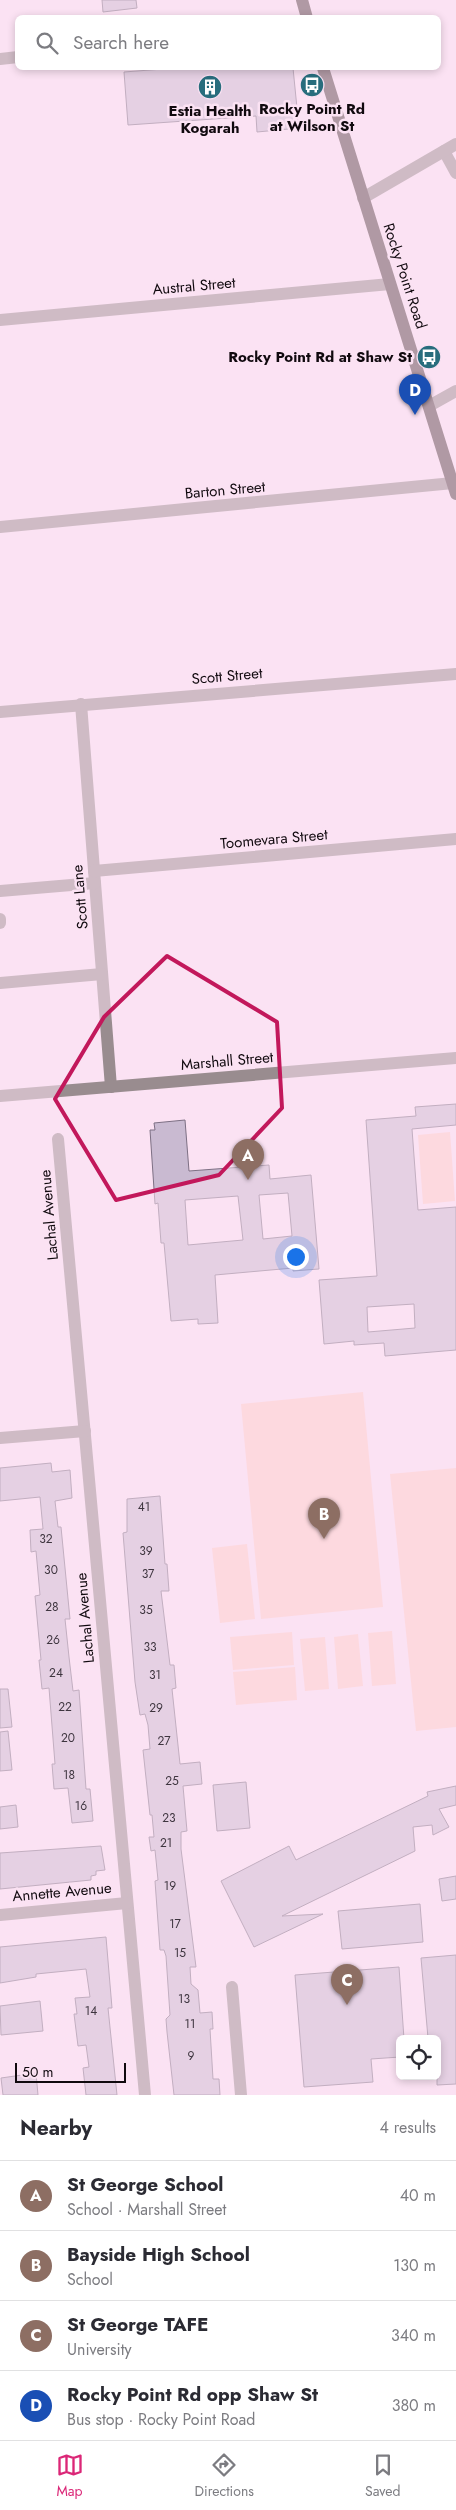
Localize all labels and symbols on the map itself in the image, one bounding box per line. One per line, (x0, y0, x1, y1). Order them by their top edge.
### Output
bus stop icon: Rocky Point Rd at Wilson St (299, 72, 325, 98)
building icon: Estia Health Kogarah (197, 74, 223, 100)
place label: Rocky Point Rd at Wilson St (259, 98, 365, 137)
place label: Estia Health Kogarah (168, 100, 252, 139)
street label: Rocky Point Road (378, 220, 432, 332)
street label: Austral Street (152, 271, 237, 301)
bus stop icon: Rocky Point Rd at Shaw St (416, 344, 442, 370)
place label: Rocky Point Rd at Shaw St (228, 346, 412, 368)
pin: D (399, 374, 431, 415)
street label: Barton Street (184, 475, 267, 504)
street label: Scott Street (191, 662, 264, 690)
street label: Toomevara Street (219, 823, 329, 855)
street label: Scott Lane (66, 863, 94, 930)
street label: Marshall Street (180, 1046, 275, 1076)
pin: A (232, 1139, 264, 1180)
street label: Lachal Avenue (34, 1168, 64, 1261)
your location (283, 1244, 309, 1270)
house number: 41 (138, 1498, 150, 1516)
pin: B (308, 1498, 340, 1539)
house number: 32 (39, 1530, 53, 1548)
house number: 39 (139, 1542, 153, 1560)
house number: 30 (44, 1561, 58, 1579)
house number: 37 (142, 1565, 155, 1583)
street label: Lachal Avenue (70, 1571, 100, 1664)
house number: 28 (45, 1598, 59, 1616)
house number: 35 (139, 1601, 153, 1619)
house number: 26 (46, 1631, 60, 1649)
house number: 33 (143, 1638, 157, 1656)
house number: 24 (49, 1664, 63, 1682)
house number: 31 (149, 1666, 161, 1684)
house number: 22 (58, 1698, 72, 1716)
house number: 29 (149, 1699, 163, 1717)
house number: 20 (61, 1729, 75, 1747)
house number: 27 (157, 1732, 171, 1750)
house number: 18 (63, 1766, 75, 1784)
house number: 25 (165, 1772, 179, 1790)
house number: 16 (75, 1797, 87, 1815)
house number: 23 (162, 1809, 176, 1827)
house number: 21 (160, 1834, 172, 1852)
street label: Annette Avenue (11, 1877, 113, 1907)
house number: 19 (164, 1877, 176, 1895)
house number: 17 (169, 1915, 182, 1933)
house number: 15 (174, 1944, 186, 1962)
pin: C (331, 1964, 363, 2005)
house number: 13 (178, 1990, 190, 2008)
house number: 14 (85, 2002, 97, 2020)
house number: 11 (185, 2015, 195, 2033)
house number: 9 (188, 2047, 195, 2065)
scale bar (15, 2060, 126, 2083)

